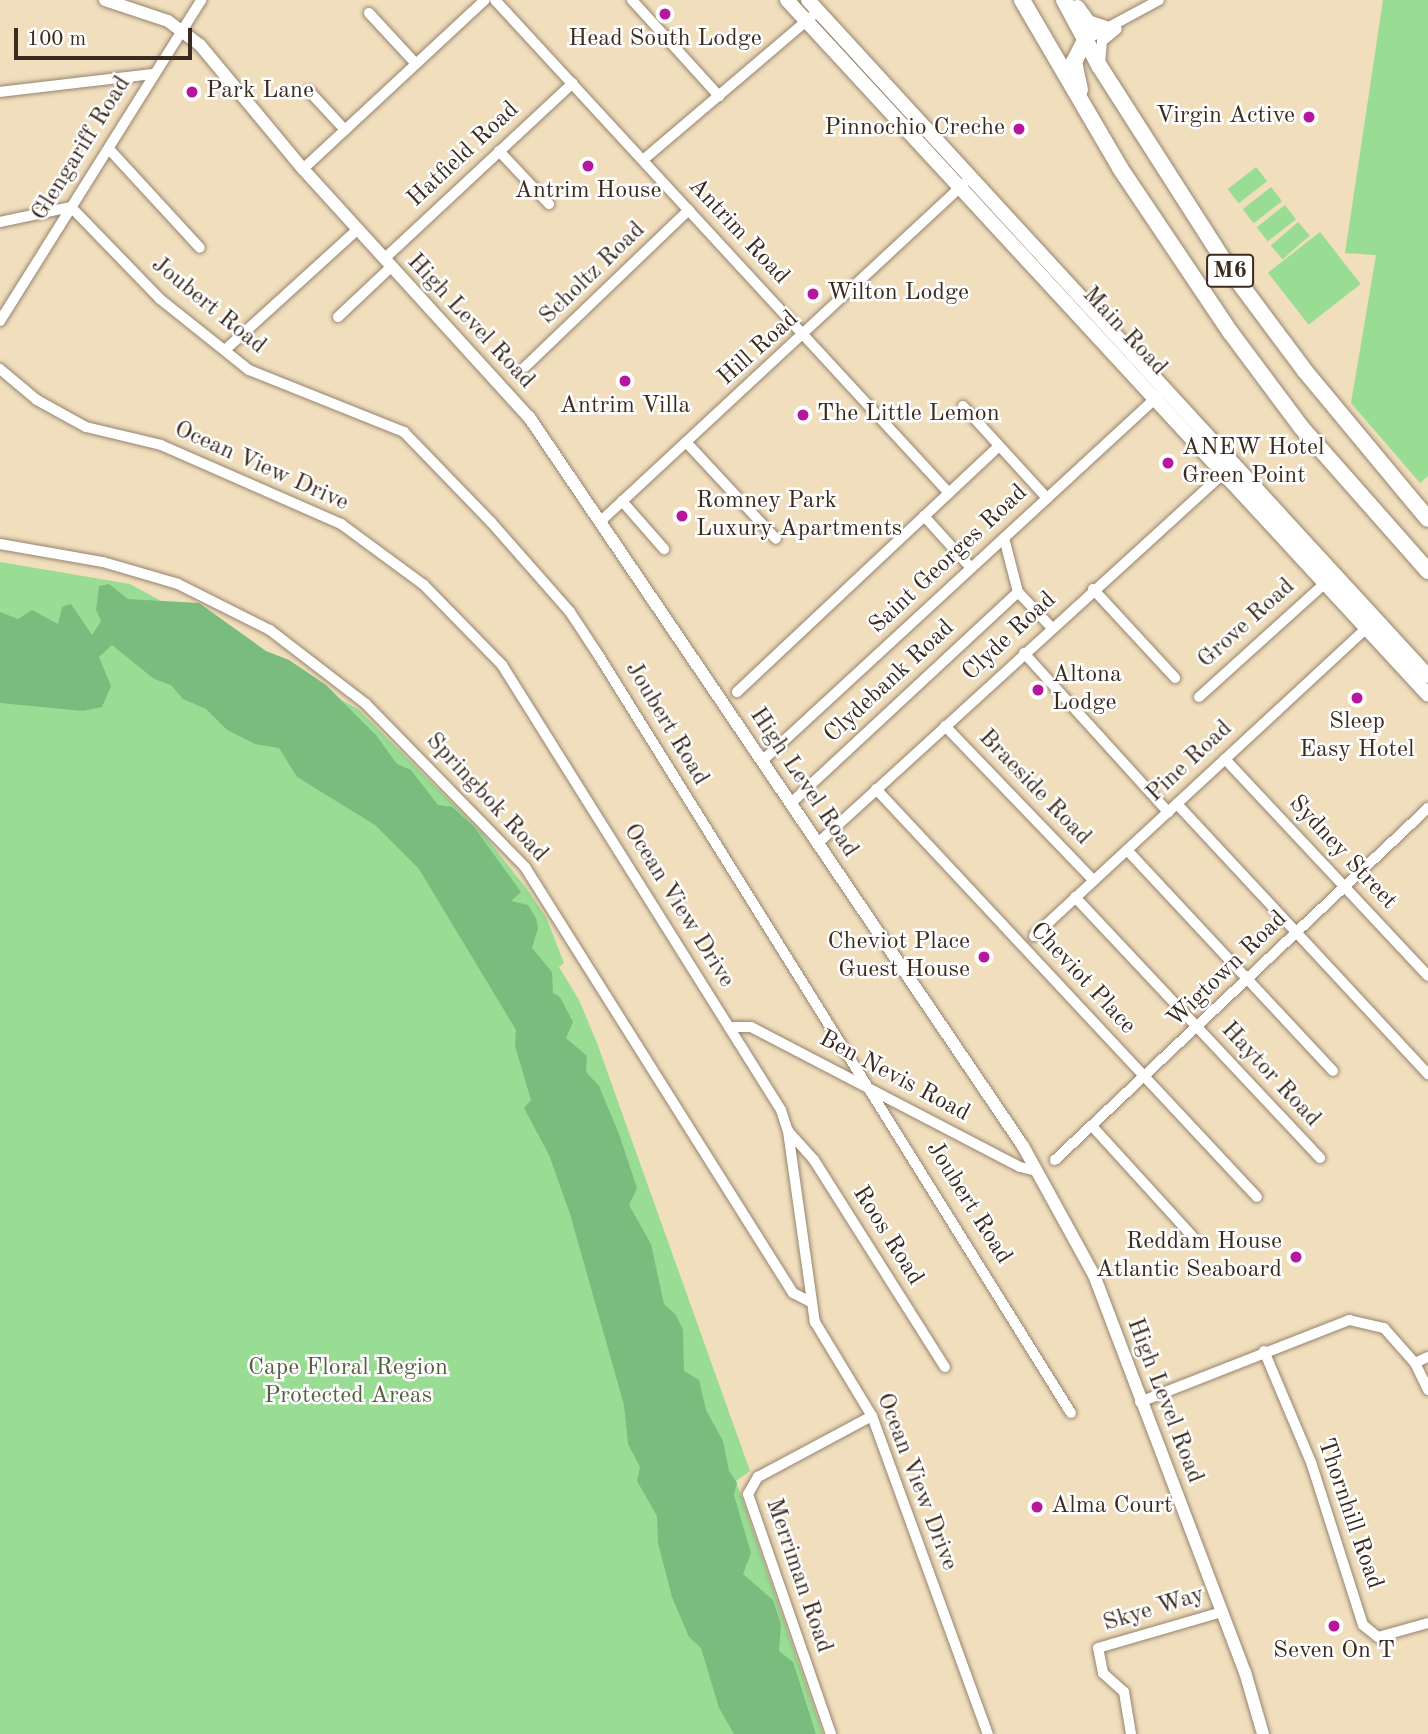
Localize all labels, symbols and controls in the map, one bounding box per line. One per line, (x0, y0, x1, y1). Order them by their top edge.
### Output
marker: Head South Lodge (657, 6, 673, 22)
scale bar (18, 14, 196, 58)
place label: Head South Lodge (568, 26, 762, 54)
text: 100 m (27, 29, 86, 50)
street label: Glengariff Road (26, 71, 138, 227)
place label: Park Lane (206, 78, 314, 106)
marker: Park Lane (184, 84, 200, 100)
street label: Hatfield Road (402, 96, 526, 214)
place label: Virgin Active (1156, 103, 1295, 131)
marker: Virgin Active (1301, 109, 1317, 125)
place label: Pinnochio Creche (824, 115, 1005, 143)
marker: Pinnochio Creche (1011, 121, 1027, 137)
marker: Antrim House (580, 158, 596, 174)
street label: Antrim Road (681, 173, 795, 291)
place label: Antrim House (515, 178, 661, 206)
street label: Scholtz Road (534, 216, 652, 332)
street label: High Level Road (400, 248, 540, 396)
street label: Joubert Road (145, 251, 271, 361)
road number: M6 (1206, 252, 1254, 290)
place label: Wilton Lodge (827, 280, 969, 308)
street label: Main Road (1075, 281, 1173, 383)
marker: Wilton Lodge (805, 286, 821, 302)
street label: Hill Road (713, 305, 805, 393)
marker: Antrim Villa (617, 373, 633, 389)
place label: Antrim Villa (560, 393, 690, 421)
place label: The Little Lemon (817, 401, 1000, 429)
marker: The Little Lemon (795, 407, 811, 423)
street label: Ocean View Drive (169, 416, 353, 518)
place label: ANEW Hotel Green Point (1182, 435, 1324, 491)
marker: ANEW Hotel Green Point (1160, 455, 1176, 471)
street label: Saint Georges Road (864, 479, 1034, 641)
place label: Romney Park Luxury Apartments (696, 488, 902, 544)
marker: Romney Park Luxury Apartments (674, 508, 690, 524)
street label: Grove Road (1192, 573, 1302, 675)
street label: Clyde Road (957, 586, 1063, 688)
street label: Clydebank Road (819, 614, 961, 750)
street label: Joubert Road (618, 657, 714, 791)
place label: Altona Lodge (1052, 662, 1122, 718)
marker: Altona Lodge (1030, 682, 1046, 698)
marker: Sleep Easy Hotel (1349, 690, 1365, 706)
street label: High Level Road (742, 703, 864, 863)
place label: Sleep Easy Hotel (1299, 709, 1415, 765)
street label: Pine Road (1141, 715, 1239, 809)
street label: Braeside Road (972, 724, 1096, 852)
street label: Springbok Road (419, 727, 553, 869)
street label: Sydney Street (1282, 790, 1402, 916)
street label: Ocean View Drive (616, 819, 740, 993)
street label: Wigtown Road (1162, 906, 1294, 1034)
street label: Cheviot Place (1023, 917, 1141, 1041)
place label: Cheviot Place Guest House (827, 929, 970, 985)
marker: Cheviot Place Guest House (976, 949, 992, 965)
street label: Haytor Road (1214, 1016, 1326, 1134)
street label: Ben Nevis Road (814, 1025, 974, 1129)
street label: Joubert Road (919, 1136, 1017, 1270)
street label: Roos Road (845, 1181, 929, 1291)
place label: Reddam House Atlantic Seaboard (1096, 1229, 1282, 1285)
marker: Reddam House Atlantic Seaboard (1288, 1249, 1304, 1265)
street label: High Level Road (1119, 1314, 1209, 1488)
park label: Cape Floral Region Protected Areas (248, 1355, 448, 1411)
street label: Ocean View Drive (869, 1389, 963, 1575)
street label: Thornhill Road (1310, 1435, 1388, 1593)
place label: Alma Court (1051, 1493, 1172, 1521)
street label: Merriman Road (758, 1495, 838, 1657)
marker: Alma Court (1029, 1499, 1045, 1515)
street label: Skye Way (1100, 1581, 1208, 1639)
marker: Seven On T (1326, 1618, 1342, 1634)
place label: Seven On T (1273, 1638, 1395, 1666)

